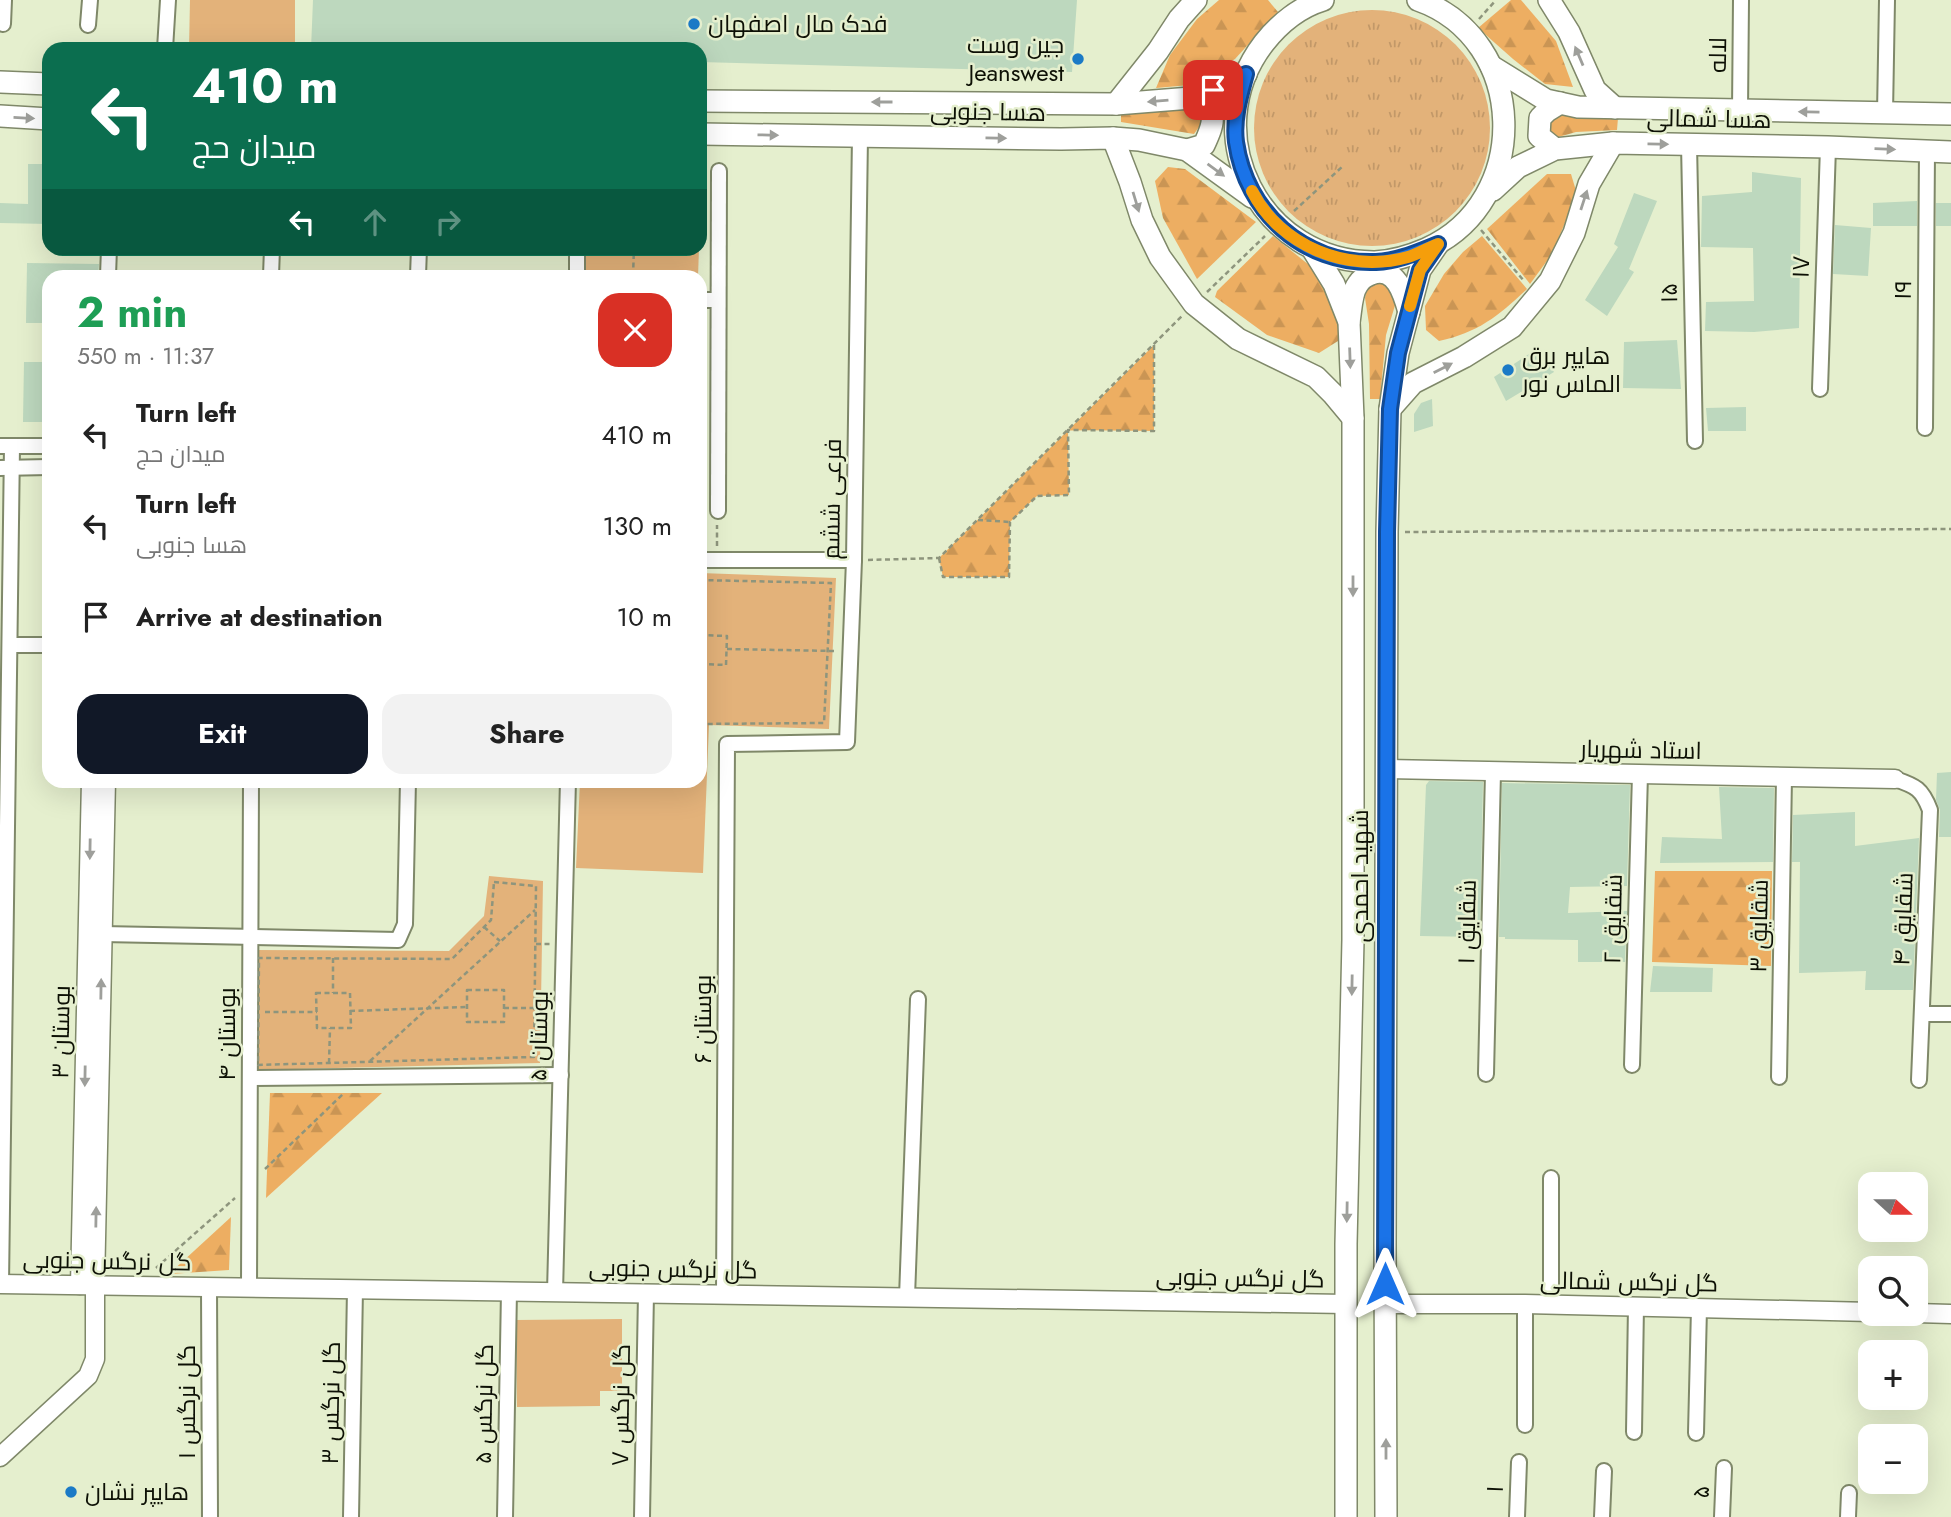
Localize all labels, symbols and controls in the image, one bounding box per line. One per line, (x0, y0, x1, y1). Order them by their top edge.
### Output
place label: فدک مال اصفهان (708, 6, 887, 41)
marker: فدک مال اصفهان (686, 16, 702, 32)
place label: جین وست Jeanswest (965, 27, 1064, 90)
street label: لاله (1700, 37, 1735, 73)
one-way arrow (1573, 46, 1584, 67)
text: 410 m (192, 51, 338, 121)
marker: جین وست Jeanswest (1070, 51, 1086, 67)
pin (1183, 60, 1243, 120)
icon: left (77, 70, 168, 161)
icon: arrive (1194, 71, 1232, 109)
street label: هسا جنوبی (930, 93, 1046, 130)
one-way arrow (871, 96, 893, 108)
one-way arrow (1147, 96, 1169, 107)
street label: هسا شمالی (1646, 100, 1772, 137)
one-way arrow (1798, 106, 1820, 117)
one-way arrow (14, 112, 36, 123)
text: میدان حج (192, 124, 316, 170)
one-way arrow (757, 129, 779, 140)
one-way arrow (985, 132, 1007, 144)
one-way arrow (1647, 138, 1669, 150)
one-way arrow (1874, 144, 1896, 155)
one-way arrow (1207, 163, 1225, 177)
one-way arrow (1579, 190, 1590, 211)
one-way arrow (1131, 192, 1142, 213)
icon: left (283, 203, 321, 241)
icon: ahead (356, 203, 394, 241)
icon: right (429, 203, 467, 241)
street label: ۱۷ (1783, 255, 1818, 279)
street label: ۱۹ (1885, 280, 1920, 300)
text: 2 min (77, 282, 187, 343)
street label: ۱۵ (1651, 282, 1686, 304)
button: close (598, 293, 672, 367)
place label: هایپر برق الماس نور (1520, 338, 1621, 401)
text: 550 m · 11:37 (77, 339, 214, 373)
one-way arrow (1345, 347, 1356, 369)
marker: هایپر برق الماس نور (1500, 362, 1516, 378)
one-way arrow (1433, 363, 1453, 374)
text: Turn left (136, 394, 236, 432)
icon: left (77, 416, 115, 454)
text: 410 m (601, 416, 672, 454)
text: میدان حج (136, 437, 225, 471)
street label: فرعی ششم (813, 438, 850, 560)
text: Turn left (136, 485, 236, 523)
icon: left (77, 507, 115, 545)
text: 130 m (602, 507, 672, 545)
text: هسا جنوبی (136, 528, 247, 562)
one-way arrow (1347, 575, 1359, 597)
icon: arrive (77, 598, 115, 636)
text: Arrive at destination (136, 598, 383, 636)
text: 10 m (617, 598, 672, 636)
button: Exit (77, 694, 368, 774)
button: Share (382, 694, 672, 774)
street label: استاد شهریار (1578, 731, 1702, 768)
street label: شهید احمدی (1342, 809, 1377, 943)
one-way arrow (84, 838, 95, 860)
street label: شقایق ۴ (1883, 872, 1922, 966)
street label: شقایق ۲ (1594, 874, 1631, 964)
street label: شقایق ۱ (1448, 879, 1485, 965)
street label: شقایق ۳ (1740, 879, 1777, 973)
one-way arrow (1347, 974, 1358, 996)
street label: بوستان ۶ (685, 975, 720, 1063)
one-way arrow (95, 978, 107, 1000)
street label: بوستان ۳ (42, 985, 79, 1079)
street label: بوستان ۴ (209, 987, 244, 1081)
street label: بوستان ۵ (520, 990, 557, 1082)
one-way arrow (79, 1065, 91, 1087)
north arrow (1858, 1172, 1928, 1242)
map controls (1858, 1172, 1928, 1494)
one-way arrow (1341, 1201, 1353, 1223)
one-way arrow (90, 1205, 102, 1227)
street label: گل نرگس جنوبی (22, 1242, 192, 1279)
position arrow (1348, 1247, 1422, 1321)
street label: گل نرگس جنوبی (588, 1250, 758, 1287)
button: search (1858, 1256, 1928, 1326)
street label: گل نرگس جنوبی (1155, 1259, 1325, 1296)
street label: گل نرگس شمالی (1540, 1262, 1718, 1301)
button: + (1858, 1340, 1928, 1410)
street label: گل نرگس ۳ (312, 1341, 349, 1465)
street label: گل نرگس ۵ (465, 1344, 502, 1464)
street label: گل نرگس ۷ (602, 1344, 639, 1466)
street label: گل نرگس ۱ (169, 1345, 204, 1459)
button: − (1858, 1424, 1928, 1494)
one-way arrow (1380, 1438, 1392, 1460)
place label: هایپر نشان (85, 1474, 189, 1509)
marker: هایپر نشان (63, 1484, 79, 1500)
street label: ۱ (1477, 1485, 1512, 1493)
street label: ۵ (1683, 1485, 1718, 1499)

